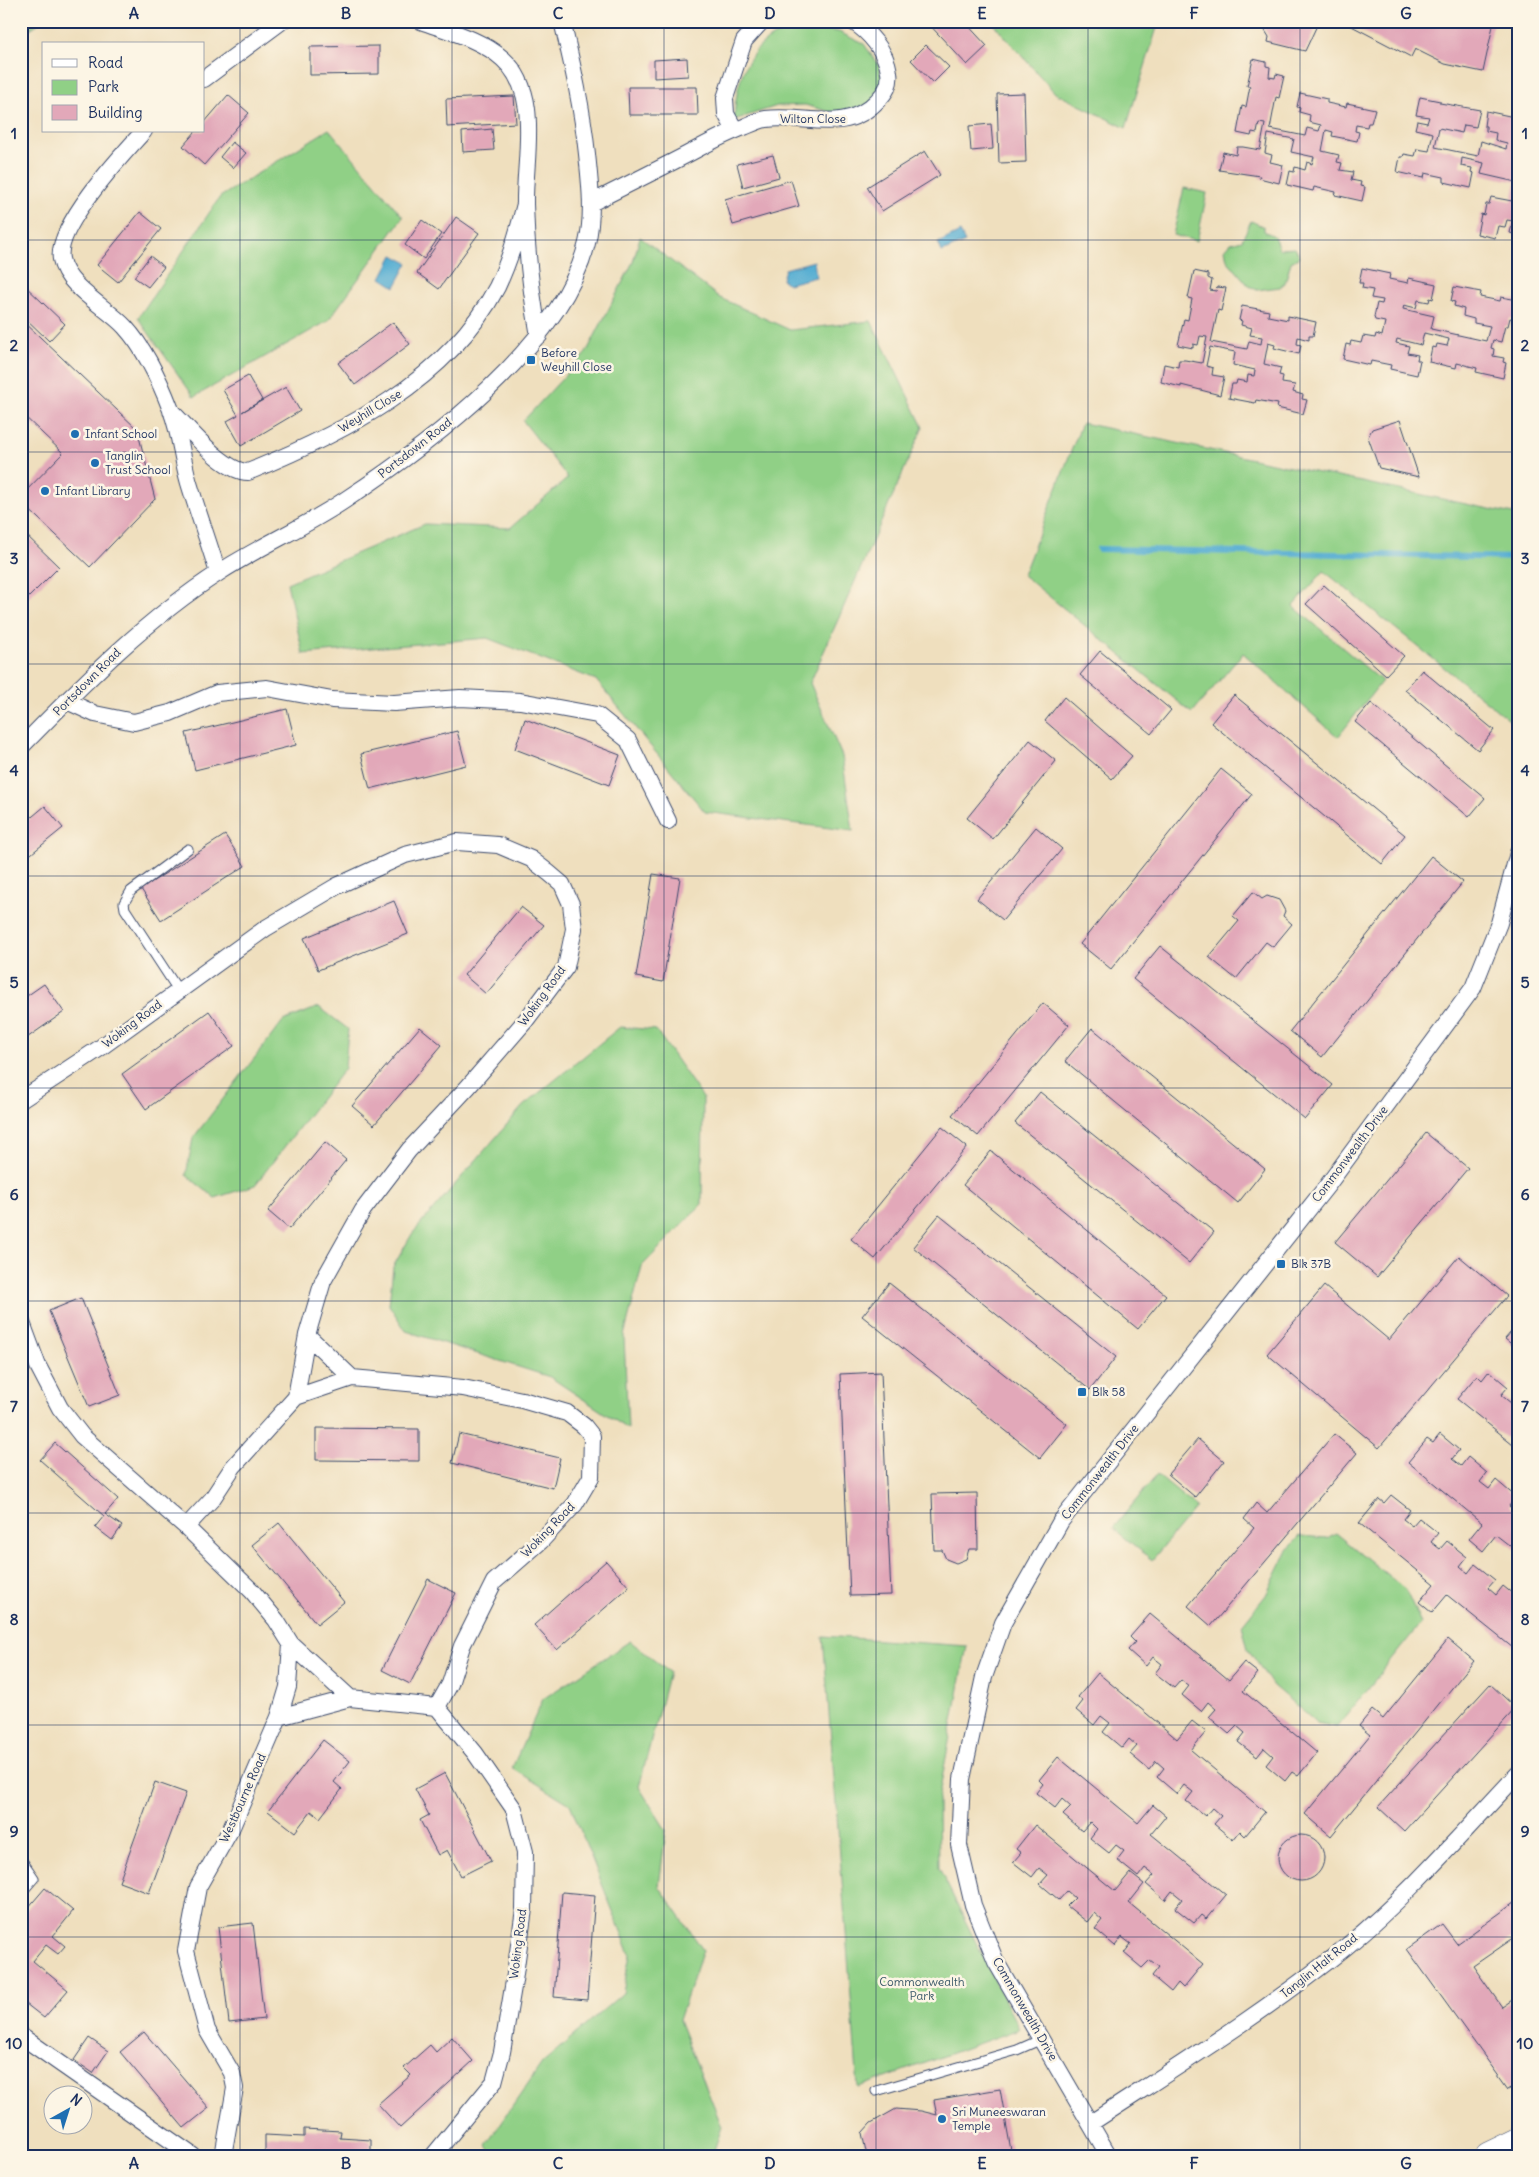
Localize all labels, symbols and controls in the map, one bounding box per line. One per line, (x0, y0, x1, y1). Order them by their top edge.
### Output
text: A (129, 3, 139, 23)
text: B (341, 3, 352, 23)
text: C (553, 3, 564, 23)
text: D (764, 3, 776, 23)
text: E (977, 3, 987, 23)
text: F (1189, 3, 1199, 23)
text: G (1400, 3, 1412, 23)
legend (42, 42, 205, 132)
text: Road (88, 53, 123, 72)
text: Park (88, 77, 119, 96)
text: Building (88, 103, 143, 122)
street label: Wilton Close (780, 111, 846, 126)
text: 1 (11, 123, 17, 143)
text: 1 (1522, 123, 1528, 143)
text: 2 (10, 335, 19, 355)
text: 2 (1521, 335, 1530, 355)
place label: Before Weyhill Close (541, 345, 612, 374)
marker: Before Weyhill Close (525, 354, 537, 366)
street label: Weyhill Close (336, 386, 404, 435)
street label: Portsdown Road (375, 414, 454, 481)
place label: Infant School (85, 426, 157, 441)
marker: Infant School (69, 428, 81, 440)
place label: Tanglin Trust School (105, 448, 171, 477)
marker: Tanglin Trust School (89, 457, 101, 469)
place label: Infant Library (55, 483, 131, 498)
marker: Infant Library (39, 485, 51, 497)
text: 3 (9, 548, 19, 568)
text: 3 (1520, 548, 1530, 568)
street label: Portsdown Road (50, 645, 124, 719)
text: 4 (9, 760, 19, 780)
text: 4 (1520, 760, 1530, 780)
street label: Woking Road (515, 963, 568, 1029)
text: 5 (9, 972, 19, 992)
text: 5 (1520, 972, 1530, 992)
street label: Woking Road (99, 996, 164, 1051)
street label: Commonwealth Drive (1308, 1103, 1391, 1205)
text: 6 (9, 1184, 19, 1204)
text: 6 (1520, 1184, 1530, 1204)
place label: Blk 37B (1291, 1256, 1331, 1271)
marker: Blk 37B (1275, 1258, 1287, 1270)
place label: Blk 58 (1092, 1384, 1125, 1399)
marker: Blk 58 (1076, 1386, 1088, 1398)
text: 7 (10, 1396, 18, 1416)
text: 7 (1521, 1396, 1529, 1416)
street label: Commonwealth Drive (1058, 1421, 1141, 1522)
street label: Woking Road (518, 1499, 578, 1560)
text: 8 (9, 1609, 19, 1629)
text: 8 (1520, 1609, 1530, 1629)
street label: Westbourne Road (216, 1751, 269, 1845)
text: 9 (9, 1821, 19, 1841)
text: 9 (1520, 1821, 1530, 1841)
street label: Woking Road (506, 1908, 529, 1980)
street label: Tanglin Halt Road (1277, 1930, 1360, 2001)
street label: Commonwealth Drive (990, 1954, 1061, 2063)
park label: Commonwealth Park (879, 1974, 965, 2003)
text: 10 (6, 2033, 22, 2053)
text: 10 (1517, 2033, 1533, 2053)
north arrow (42, 2084, 92, 2134)
text: N (67, 2090, 86, 2110)
place label: Sri Muneeswaran Temple (952, 2104, 1046, 2133)
marker: Sri Muneeswaran Temple (936, 2113, 948, 2125)
text: A (129, 2153, 139, 2173)
text: B (341, 2153, 352, 2173)
text: C (553, 2153, 564, 2173)
text: D (764, 2153, 776, 2173)
text: E (977, 2153, 987, 2173)
text: F (1189, 2153, 1199, 2173)
text: G (1400, 2153, 1412, 2173)

